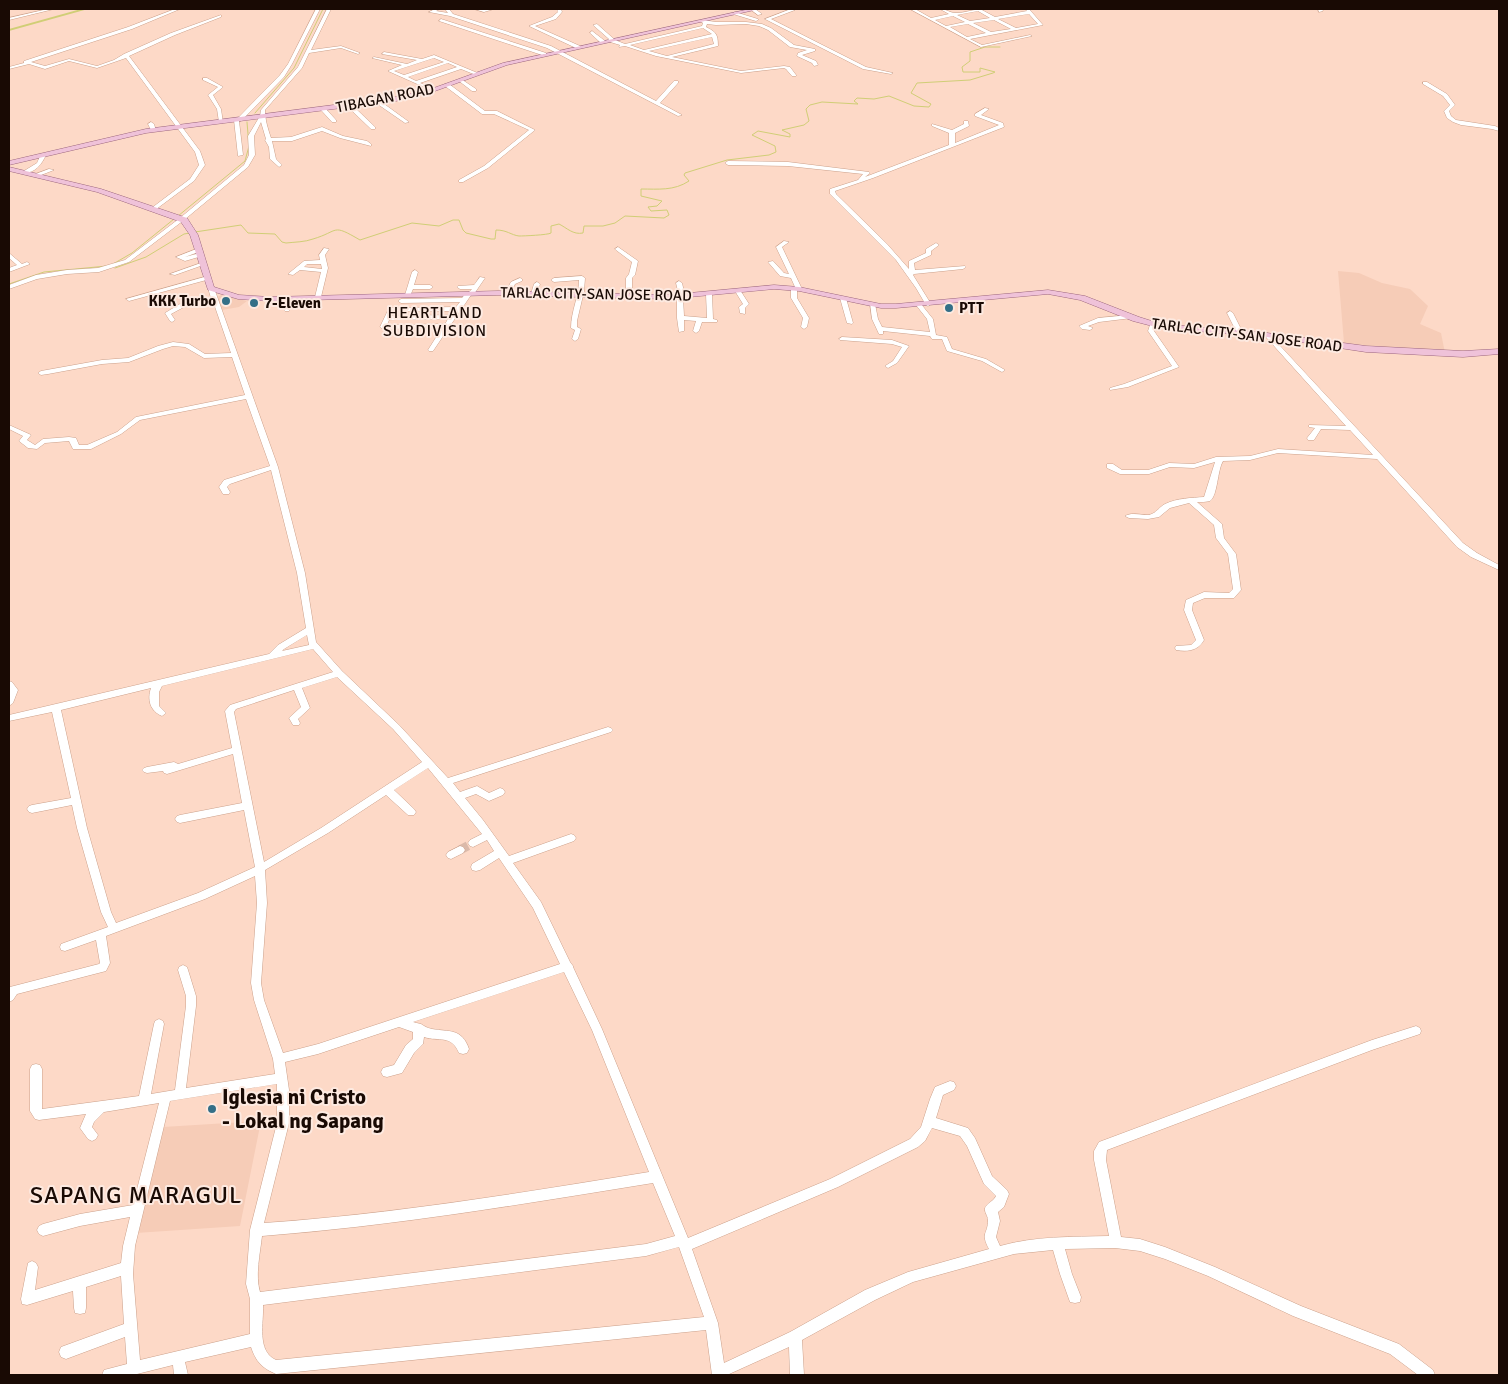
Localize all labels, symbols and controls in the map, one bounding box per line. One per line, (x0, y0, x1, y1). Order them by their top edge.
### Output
street label: TIBAGAN ROAD (334, 80, 436, 116)
street label: TARLAC CITY-SAN JOSE ROAD (500, 283, 692, 305)
place label: KKK Turbo (148, 292, 216, 310)
place label: 7-Eleven (264, 294, 321, 312)
marker: KKK Turbo (220, 295, 232, 307)
marker: 7-Eleven (248, 297, 260, 309)
place label: PTT (959, 299, 984, 317)
marker: PTT (943, 302, 955, 314)
district label: HEARTLAND SUBDIVISION (383, 303, 487, 341)
street label: TARLAC CITY-SAN JOSE ROAD (1151, 314, 1343, 356)
place label: Iglesia ni Cristo - Lokal ng Sapang (222, 1084, 384, 1134)
marker: Iglesia ni Cristo - Lokal ng Sapang (206, 1103, 218, 1115)
district label: SAPANG MARAGUL (30, 1180, 242, 1210)

